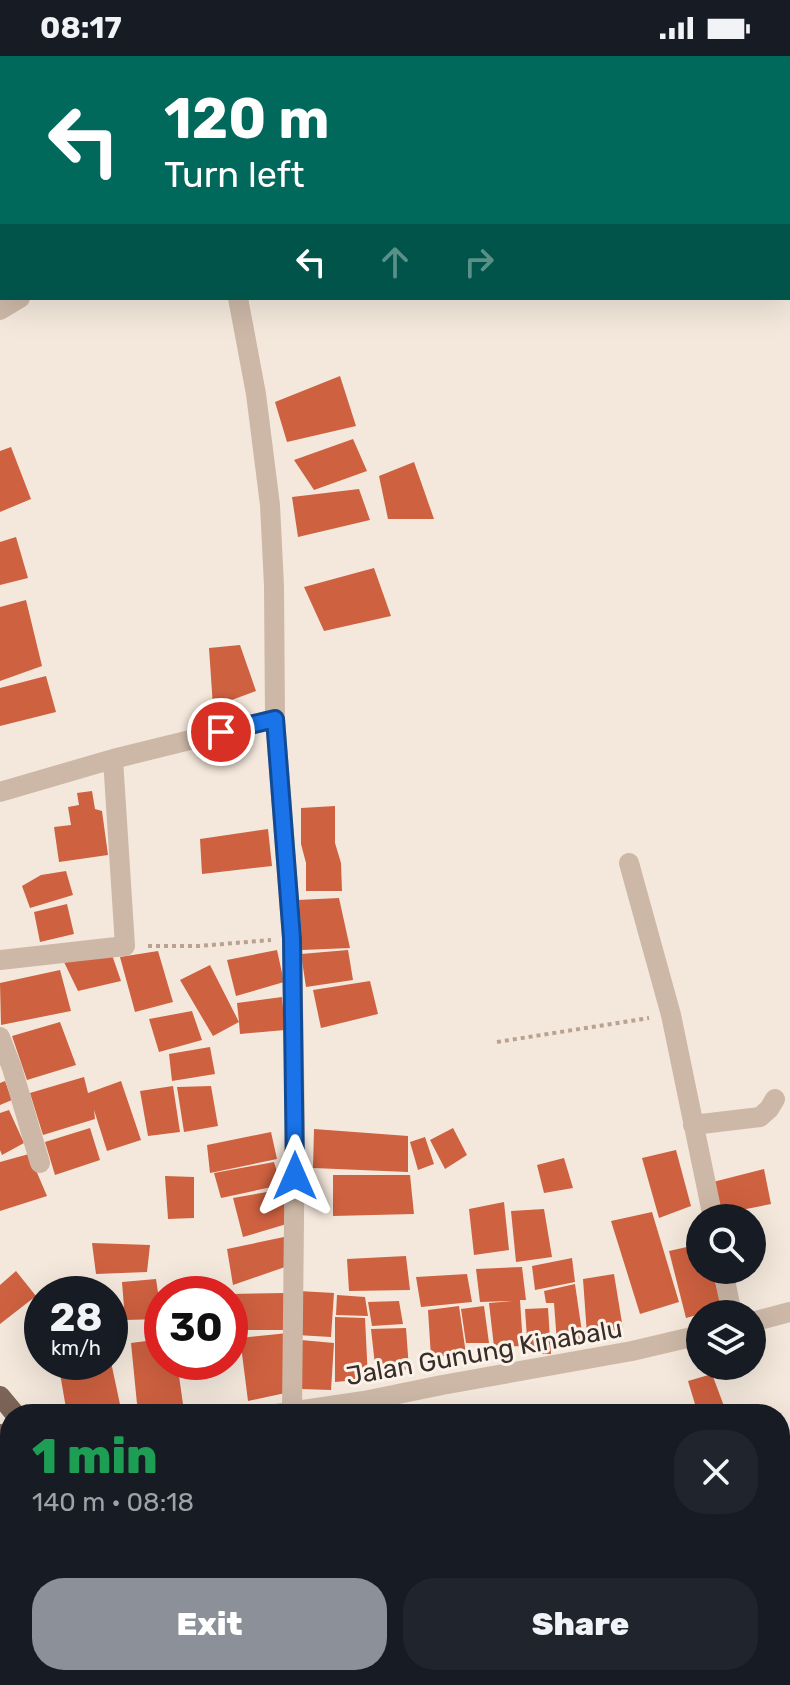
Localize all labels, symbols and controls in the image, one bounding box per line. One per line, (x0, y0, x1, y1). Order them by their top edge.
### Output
text: 08:17 (40, 10, 122, 46)
text: 120 m (164, 86, 330, 152)
icon: left (32, 88, 136, 192)
text: Turn left (164, 153, 305, 196)
icon: left (289, 240, 333, 284)
icon: ahead (373, 240, 417, 284)
icon: right (457, 240, 501, 284)
pin (187, 698, 255, 766)
icon: arrive (199, 710, 243, 754)
position arrow (253, 1134, 337, 1218)
map controls (686, 1204, 766, 1380)
button: search (686, 1204, 766, 1284)
speed limit sign: 30 (144, 1276, 248, 1380)
text: 28 (49, 1294, 103, 1341)
button: layers (686, 1300, 766, 1380)
street label: Jalan Gunung Kinabalu (344, 1313, 625, 1392)
text: km/h (51, 1336, 101, 1360)
text: 1 min (32, 1428, 158, 1485)
button: close (674, 1430, 758, 1514)
text: 140 m · 08:18 (32, 1487, 194, 1518)
button: Exit (32, 1578, 387, 1670)
button: Share (403, 1578, 758, 1670)

